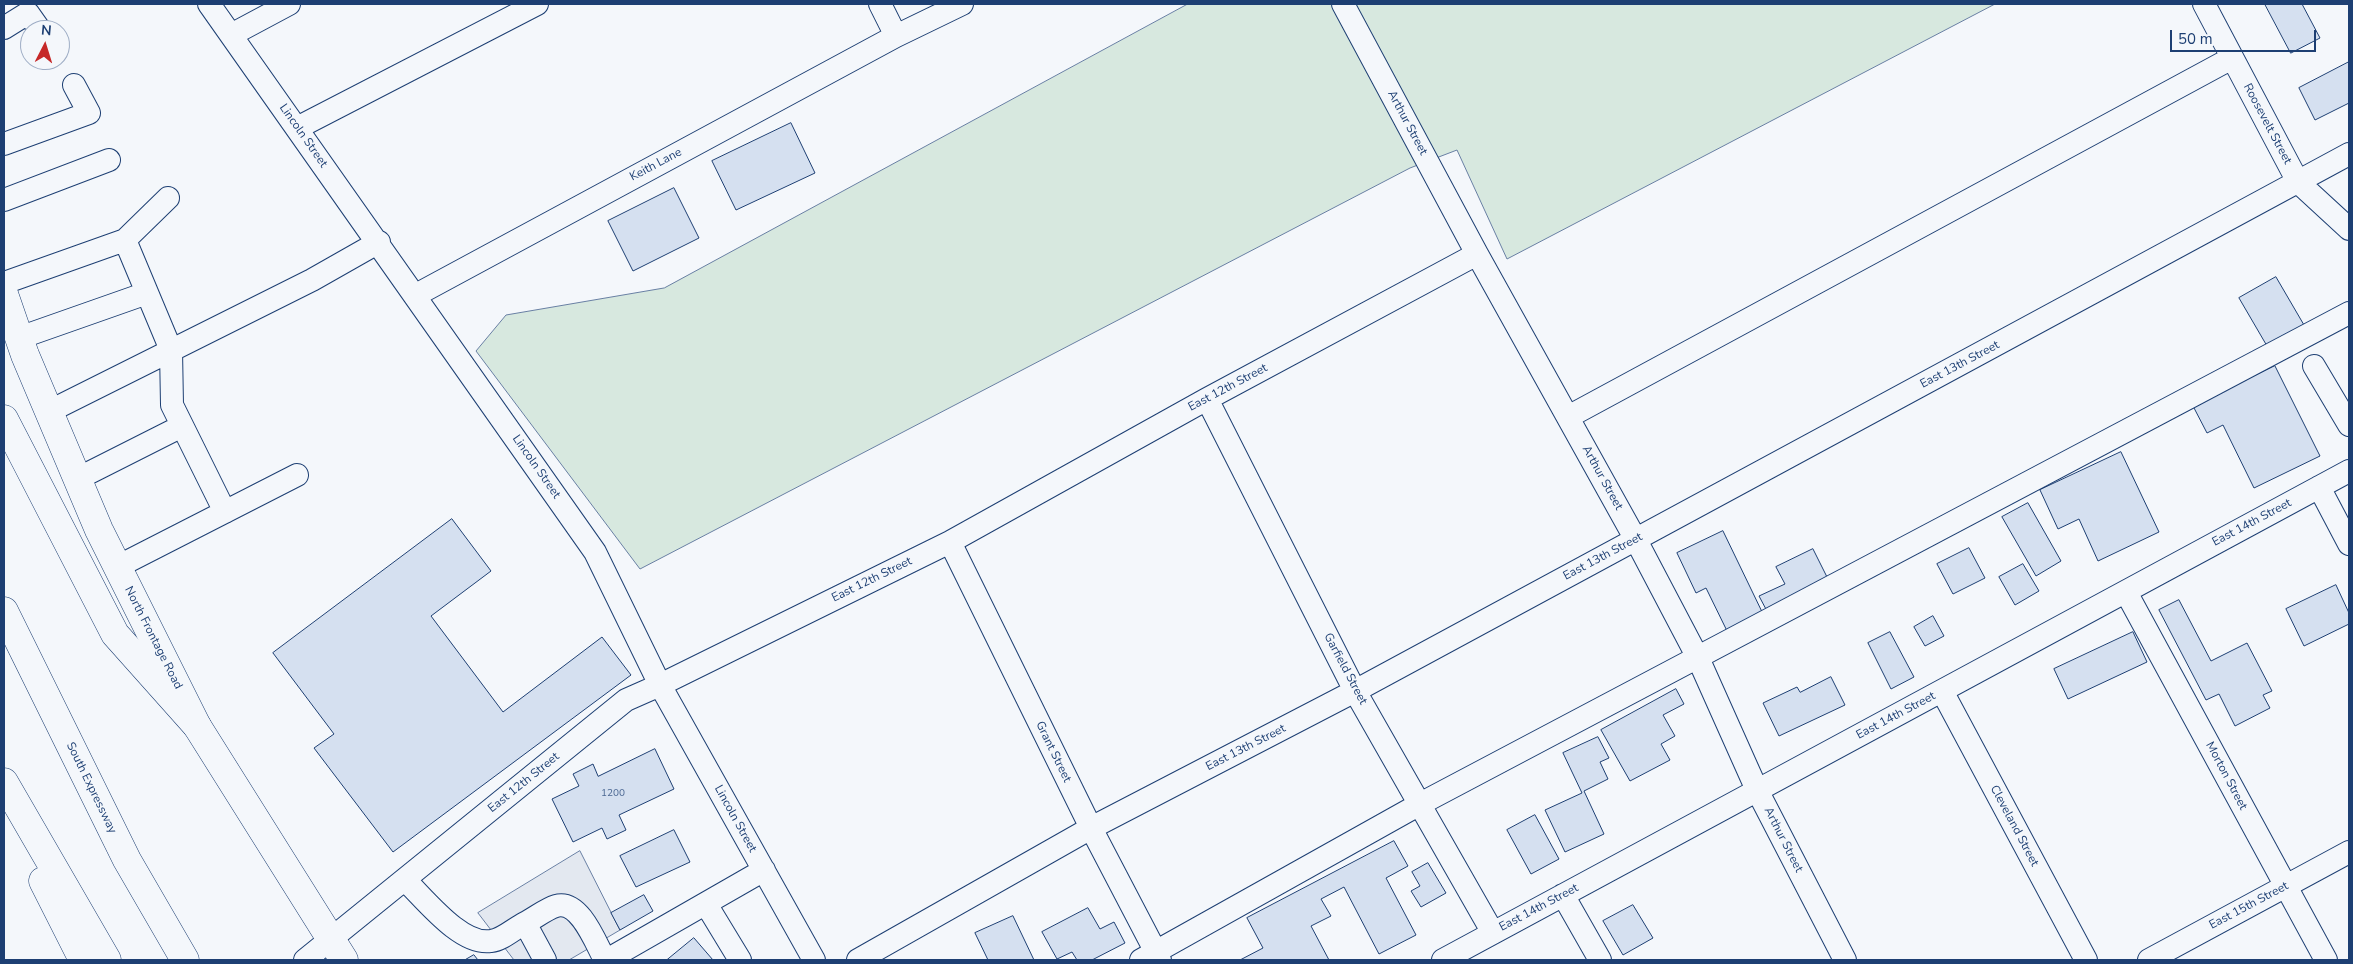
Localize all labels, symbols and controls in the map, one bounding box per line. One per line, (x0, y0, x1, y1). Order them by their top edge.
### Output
north arrow (20, 20, 70, 70)
scale bar (2173, 20, 2319, 52)
text: N (40, 21, 52, 40)
text: 50 m (2178, 29, 2213, 49)
street label: Roosevelt Street (2240, 81, 2294, 167)
street label: Arthur Street (1384, 88, 1430, 158)
street label: Lincoln Street (276, 101, 330, 171)
street label: Keith Lane (628, 145, 684, 185)
street label: East 13th Street (1918, 338, 2002, 392)
street label: East 12th Street (1186, 361, 1270, 415)
street label: Lincoln Street (509, 432, 563, 502)
street label: Arthur Street (1578, 443, 1626, 513)
street label: East 14th Street (2210, 496, 2294, 550)
street label: East 13th Street (1561, 530, 1645, 584)
street label: East 12th Street (830, 554, 914, 606)
street label: North Frontage Road (121, 584, 185, 692)
street label: Garfield Street (1320, 631, 1370, 707)
street label: East 14th Street (1854, 689, 1938, 743)
street label: Grant Street (1032, 719, 1074, 785)
street label: East 13th Street (1204, 722, 1288, 774)
street label: South Expressway (63, 740, 119, 836)
street label: Morton Street (2202, 740, 2250, 812)
street label: East 12th Street (485, 750, 563, 816)
street label: Lincoln Street (711, 783, 759, 855)
street label: Cleveland Street (1987, 783, 2041, 869)
house number: 1200 (601, 788, 625, 800)
street label: Arthur Street (1760, 805, 1806, 875)
street label: East 15th Street (2207, 879, 2291, 933)
street label: East 14th Street (1497, 881, 1581, 935)

